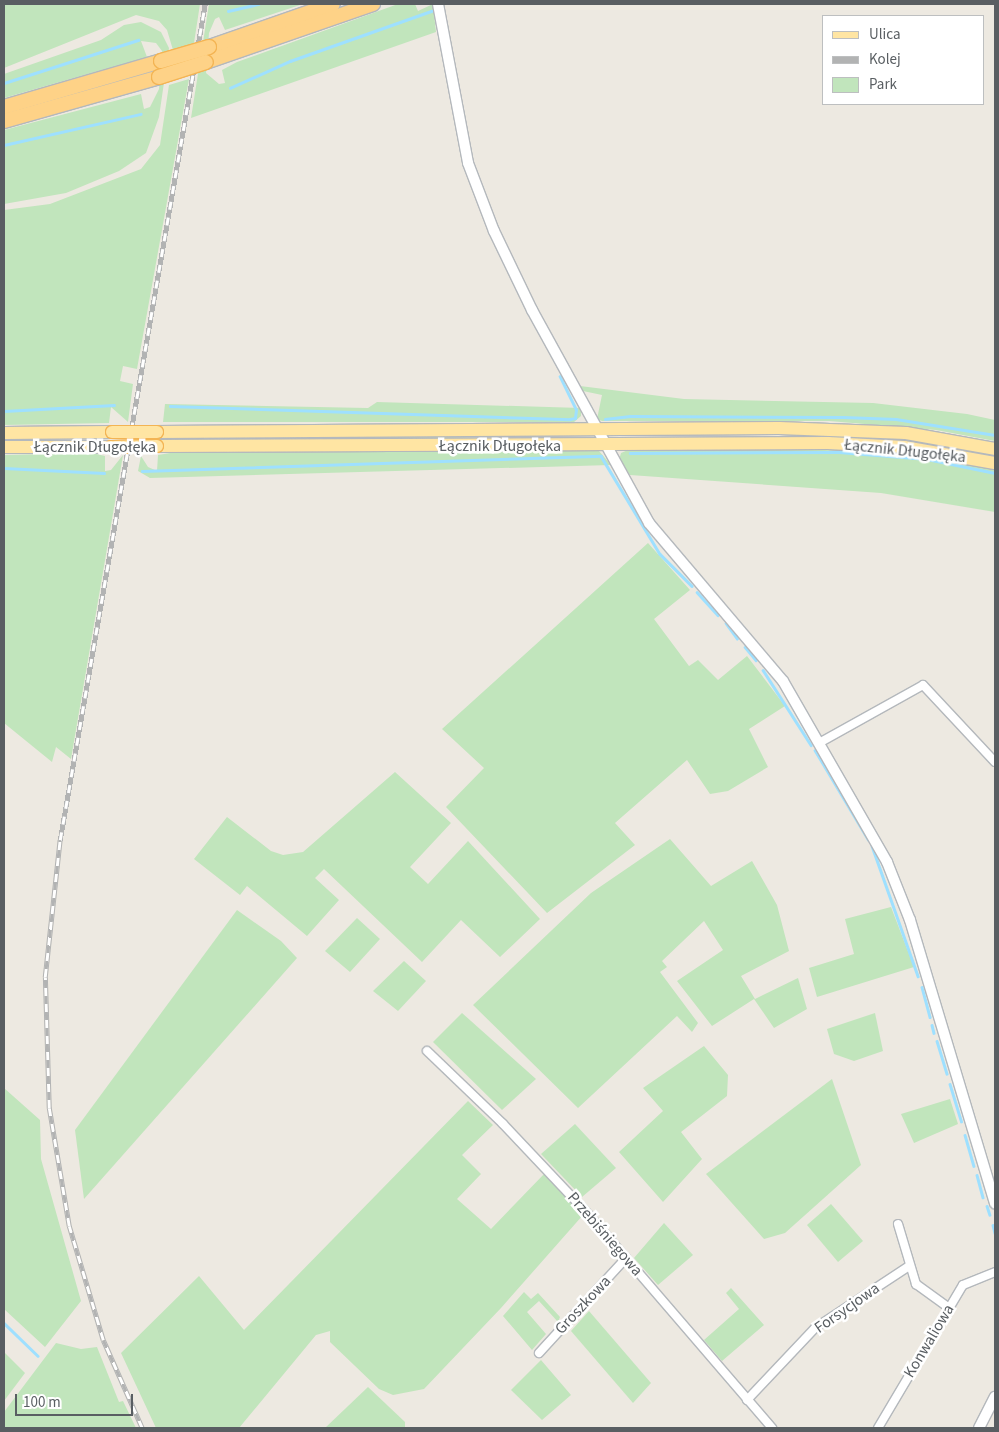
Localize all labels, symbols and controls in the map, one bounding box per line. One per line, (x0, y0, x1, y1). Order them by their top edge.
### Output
legend (822, 15, 984, 105)
text: Ulica (869, 24, 900, 45)
text: Kolej (869, 49, 901, 70)
text: Park (869, 74, 897, 95)
street label: Łącznik Długołęka (843, 435, 967, 467)
street label: Łącznik Długołęka (439, 436, 561, 456)
street label: Łącznik Długołęka (34, 437, 156, 457)
street label: Przebiśniegowa (563, 1188, 647, 1280)
street label: Groszkowa (551, 1272, 615, 1338)
street label: Forsycjowa (811, 1279, 883, 1337)
street label: Konwaliowa (900, 1301, 958, 1381)
scale bar (18, 1384, 135, 1416)
text: 100 m (23, 1392, 61, 1413)

